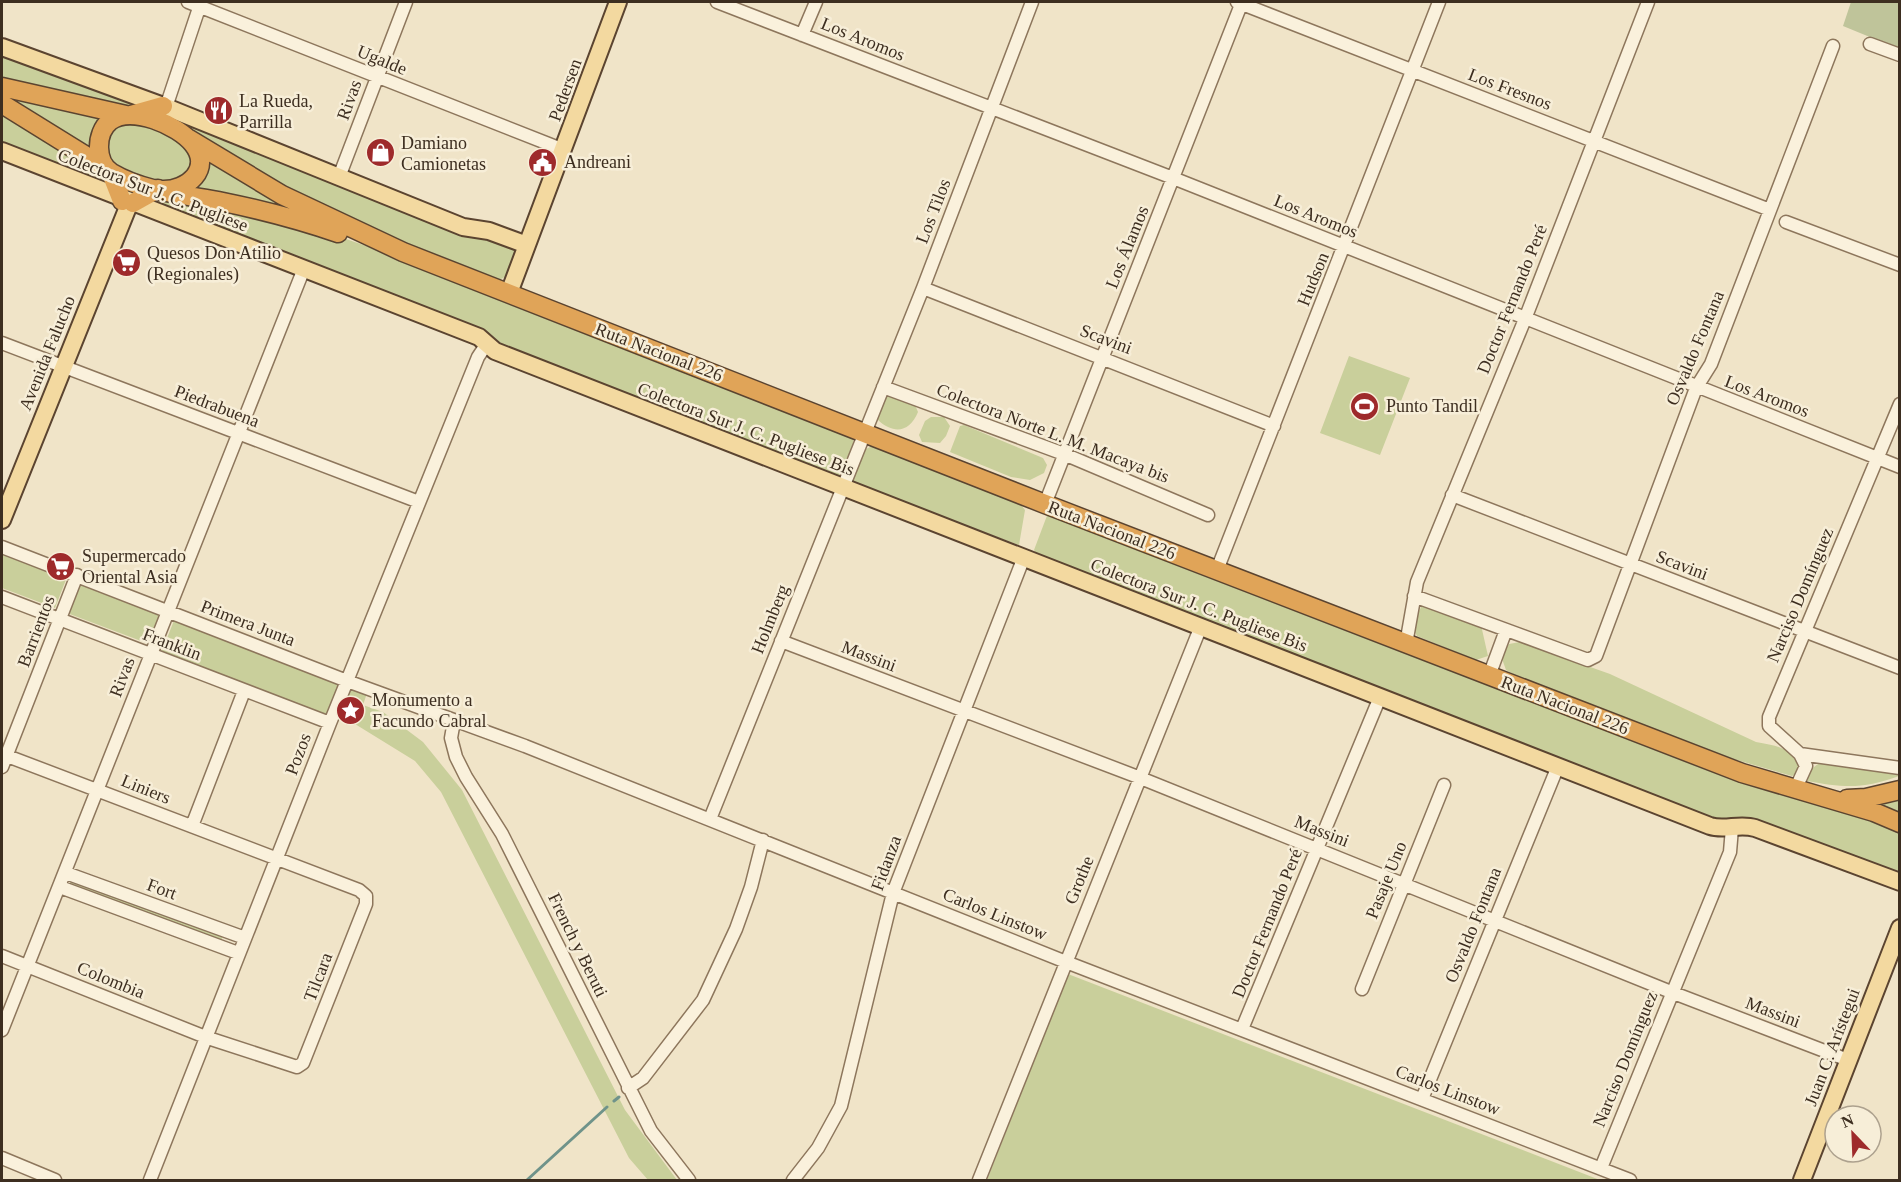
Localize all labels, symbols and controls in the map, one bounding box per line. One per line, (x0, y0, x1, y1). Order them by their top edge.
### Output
street label: Los Aromos (818, 13, 908, 65)
street label: Ugalde (354, 41, 410, 79)
street label: Pedersen (544, 56, 586, 124)
street label: Los Fresnos (1466, 64, 1554, 114)
street label: Rivas (333, 77, 365, 123)
place label: La Rueda, Parrilla (239, 91, 313, 132)
restaurant icon: La Rueda, Parrilla (202, 95, 234, 127)
place label: Damiano Camionetas (401, 133, 486, 174)
shop icon: Damiano Camionetas (364, 137, 396, 169)
street label: Colectora Sur J. C. Pugliese (55, 144, 251, 236)
public building icon: Andreani (527, 146, 559, 178)
place label: Andreani (564, 152, 631, 172)
street label: Los Tilos (912, 176, 954, 246)
street label: Los Aromos (1271, 190, 1361, 242)
street label: Los Álamos (1100, 202, 1153, 291)
street label: Doctor Fernando Peré (1473, 222, 1551, 376)
place label: Quesos Don Atilio (Regionales) (147, 243, 281, 285)
supermarket icon: Quesos Don Atilio (Regionales) (110, 247, 142, 279)
street label: Hudson (1293, 249, 1333, 309)
street label: Osvaldo Fontana (1662, 288, 1728, 408)
street label: Avenida Falucho (15, 293, 79, 413)
street label: Ruta Nacional 226 (592, 318, 726, 386)
street label: Scavini (1077, 320, 1135, 358)
street label: Los Aromos (1722, 371, 1812, 421)
street label: Colectora Sur J. C. Pugliese Bis (635, 378, 857, 480)
street label: Colectora Norte L. M. Macaya bis (934, 379, 1172, 487)
street label: Piedrabuena (172, 381, 262, 431)
sports icon: Punto Tandil (1349, 390, 1381, 422)
place label: Punto Tandil (1386, 396, 1478, 416)
street label: Ruta Nacional 226 (1045, 496, 1179, 564)
street label: Narciso Domínguez (1763, 525, 1837, 665)
place label: Supermercado Oriental Asia (82, 546, 186, 587)
street label: Scavini (1653, 546, 1711, 584)
supermarket icon: Supermercado Oriental Asia (45, 550, 77, 582)
street label: Colectora Sur J. C. Pugliese Bis (1088, 554, 1310, 656)
street label: Holmberg (747, 582, 793, 656)
street label: Barrientos (13, 592, 59, 670)
street label: Primera Junta (198, 596, 298, 650)
street label: Franklin (140, 624, 204, 664)
street label: Massini (839, 636, 899, 676)
street label: Rivas (105, 654, 139, 700)
street label: Ruta Nacional 226 (1498, 671, 1632, 739)
place label: Monumento a Facundo Cabral (372, 690, 486, 731)
place icon: Monumento a Facundo Cabral (335, 694, 367, 726)
street label: Pozos (281, 730, 315, 778)
street label: Liniers (119, 770, 173, 808)
street label: Massini (1292, 811, 1352, 851)
street label: Fidanza (867, 833, 905, 893)
street label: Pasaje Uno (1361, 838, 1411, 922)
street label: Doctor Fernando Peré (1228, 846, 1306, 1000)
street label: Grothe (1060, 853, 1098, 907)
street label: Osvaldo Fontana (1441, 864, 1505, 986)
street label: Fort (144, 874, 180, 904)
street label: Carlos Linstow (940, 884, 1050, 944)
street label: French y Beruti (544, 890, 612, 1000)
street label: Tilcara (300, 950, 336, 1004)
street label: Colombia (74, 957, 148, 1003)
street label: Juan C. Arístegui (1800, 985, 1864, 1109)
street label: Narciso Domínguez (1589, 988, 1661, 1130)
street label: Massini (1743, 992, 1803, 1032)
street label: Carlos Linstow (1393, 1061, 1503, 1119)
north arrow (1823, 1104, 1883, 1164)
text: N (1839, 1110, 1856, 1131)

